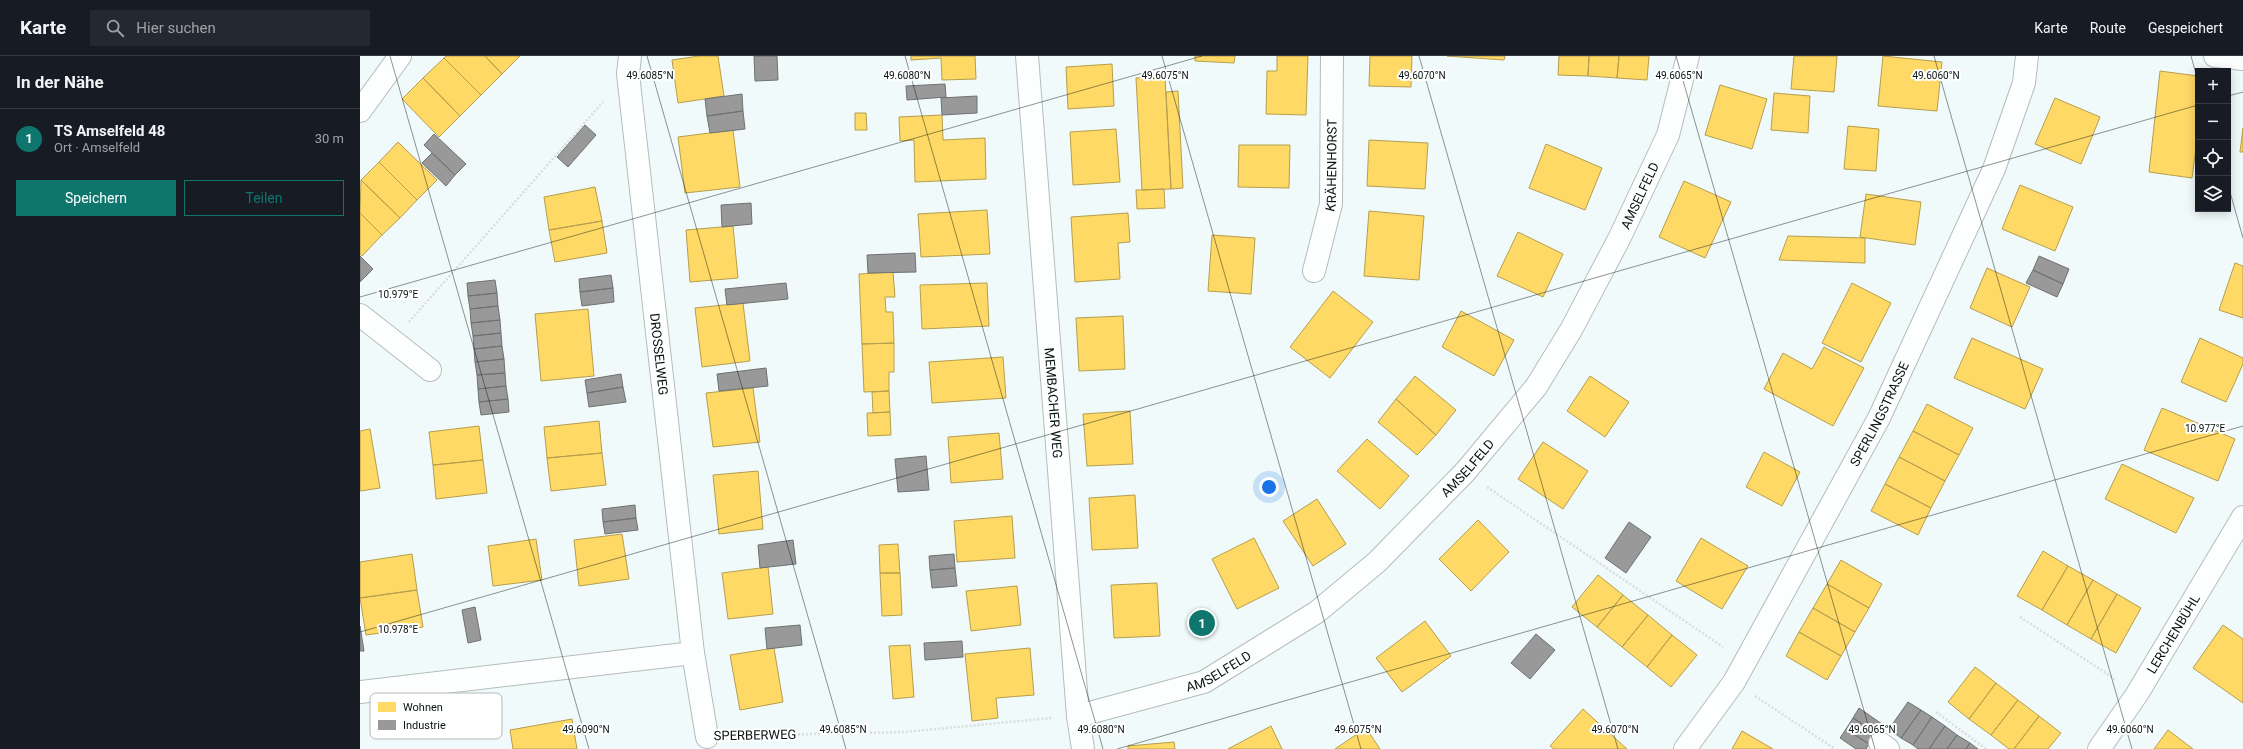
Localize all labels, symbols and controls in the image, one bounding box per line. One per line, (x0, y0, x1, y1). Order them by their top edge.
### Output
search box (90, 10, 370, 46)
text: Karte (20, 16, 66, 39)
icon: search (104, 17, 126, 39)
text: Hier suchen (136, 19, 216, 37)
text: Karte (2034, 20, 2068, 36)
text: Route (2090, 20, 2126, 36)
text: Gespeichert (2148, 20, 2223, 36)
map controls (2195, 68, 2231, 212)
button: + (2195, 68, 2231, 104)
text: 49.6085°N (626, 70, 674, 81)
text: 49.6080°N (883, 70, 931, 81)
text: 49.6075°N (1141, 70, 1189, 81)
text: 49.6070°N (1398, 70, 1446, 81)
text: 49.6065°N (1655, 70, 1703, 81)
text: 49.6060°N (1912, 70, 1960, 81)
text: In der Nähe (16, 72, 104, 92)
button: − (2195, 104, 2231, 140)
street label: KRÄHENHORST (1322, 119, 1339, 213)
text: TS Amselfeld 48 (54, 122, 165, 140)
text: 1 (25, 131, 33, 146)
text: 30 m (315, 131, 344, 146)
text: Ort · Amselfeld (54, 140, 140, 155)
button: locate (2195, 140, 2231, 176)
street label: AMSELFELD (1617, 160, 1662, 231)
button: layers (2195, 176, 2231, 212)
button: Speichern (16, 180, 176, 216)
button: Teilen (184, 180, 344, 216)
text: 10.979°E (378, 289, 418, 300)
street label: DROSSELWEG (647, 312, 671, 396)
street label: MEMBACHER WEG (1042, 347, 1066, 459)
street label: SPERLINGSTRASSE (1847, 359, 1911, 469)
text: 10.977°E (2185, 423, 2225, 434)
street label: AMSELFELD (1438, 436, 1497, 500)
your location (1259, 477, 1279, 497)
street label: LERCHENBÜHL (2144, 591, 2203, 676)
pin: 1 (1189, 608, 1215, 638)
text: 10.978°E (378, 624, 418, 635)
street label: AMSELFELD (1184, 647, 1253, 694)
legend (370, 693, 502, 739)
text: Wohnen (403, 701, 443, 714)
text: Industrie (403, 719, 446, 732)
text: 49.6090°N (562, 724, 610, 735)
text: 49.6085°N (819, 724, 867, 735)
text: 49.6080°N (1077, 724, 1125, 735)
text: 49.6075°N (1334, 724, 1382, 735)
text: 49.6070°N (1591, 724, 1639, 735)
text: 49.6065°N (1848, 724, 1896, 735)
text: 49.6060°N (2106, 724, 2154, 735)
street label: SPERBERWEG (714, 727, 796, 743)

